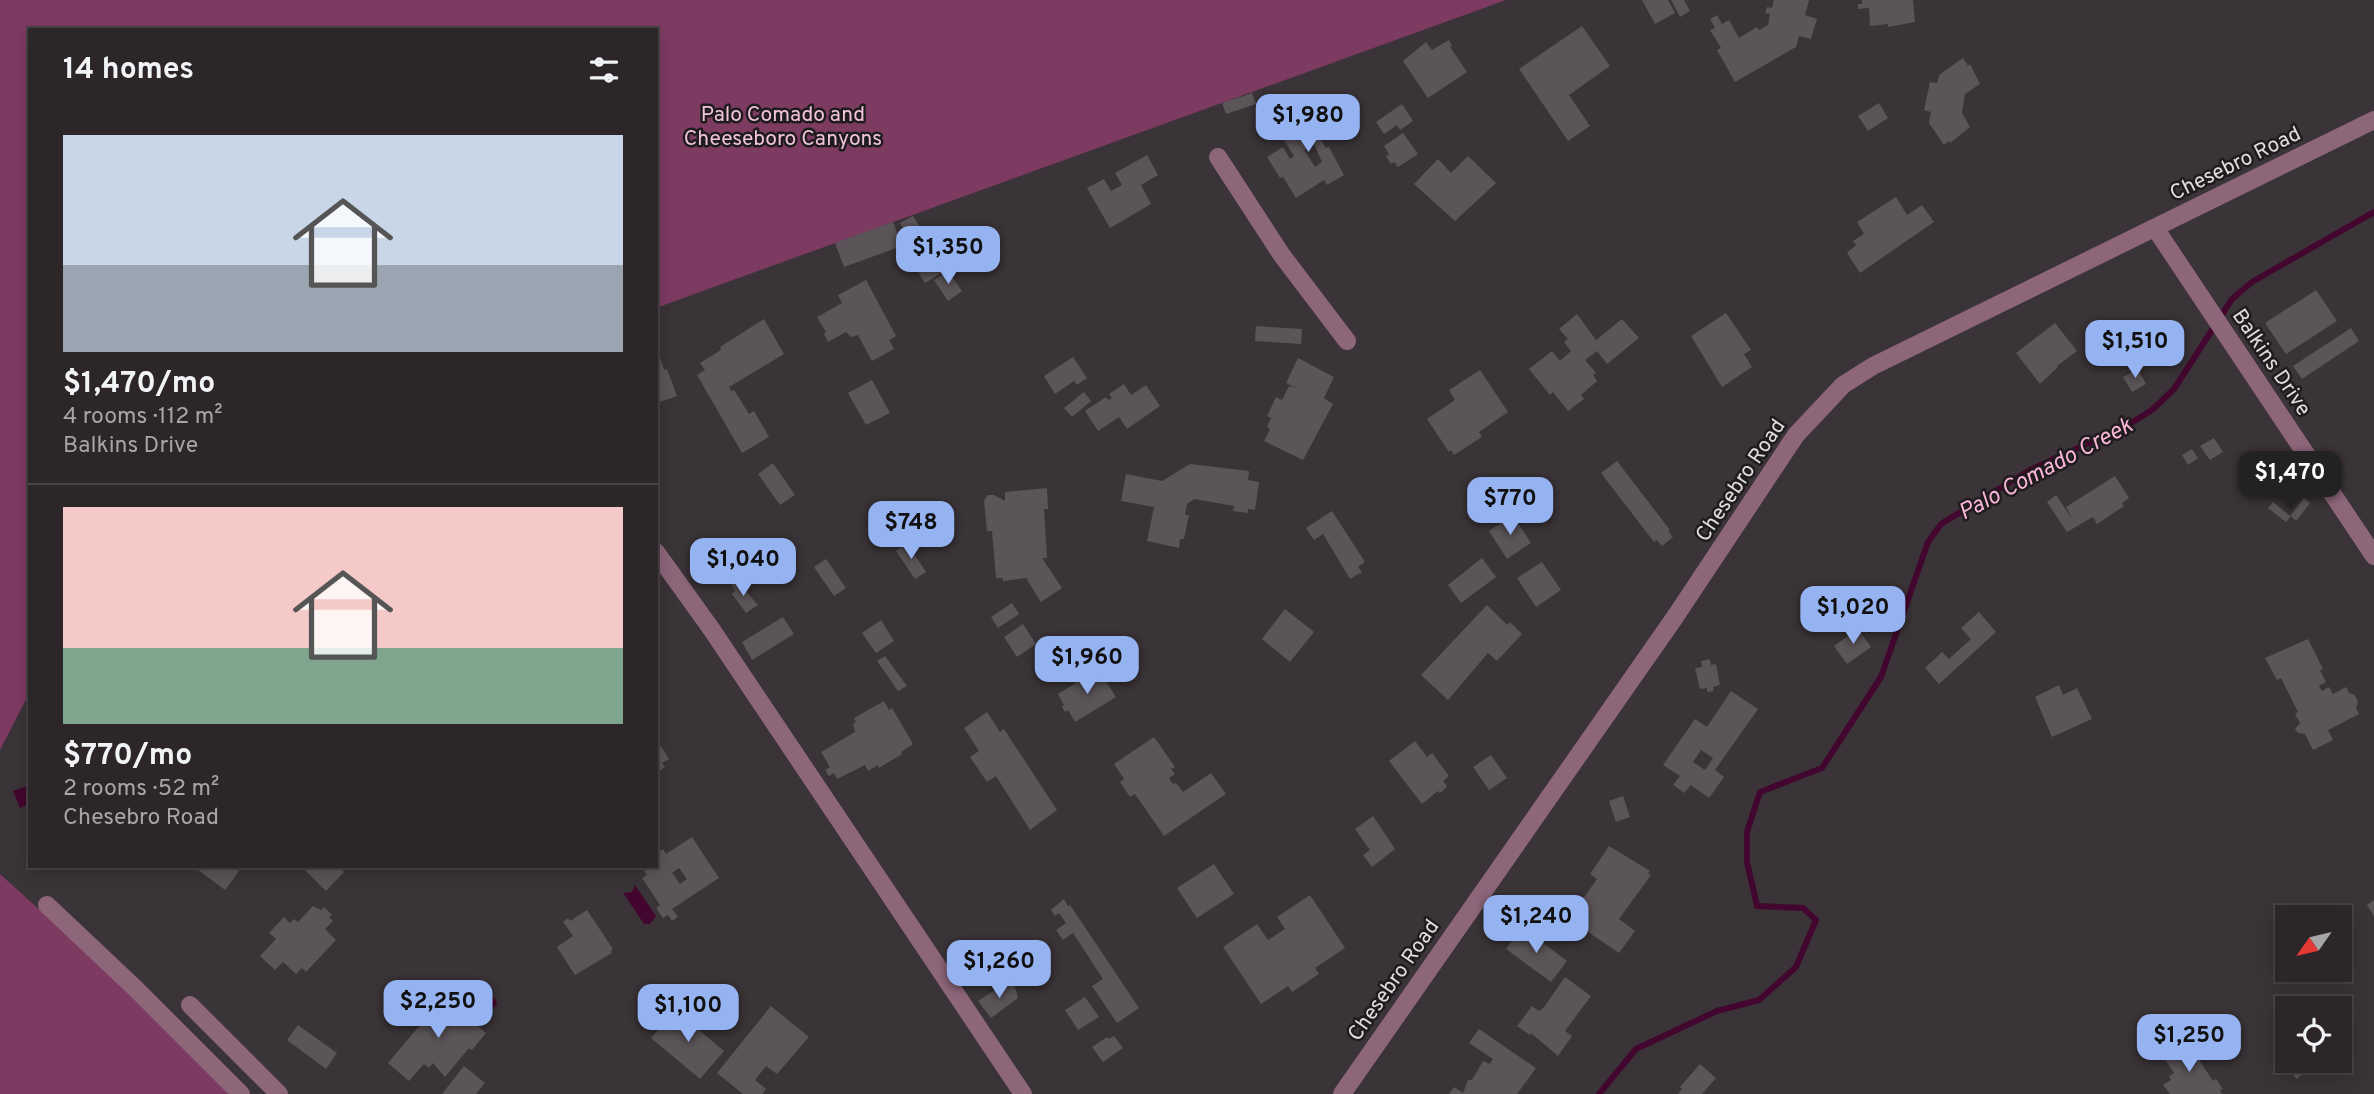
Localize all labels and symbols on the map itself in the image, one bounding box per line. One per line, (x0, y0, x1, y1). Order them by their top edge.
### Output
pin: $1,980 (1251, 94, 1365, 154)
park label: Palo Comado and Cheeseboro Canyons (684, 102, 882, 153)
street label: Chesebro Road (2166, 121, 2306, 208)
pin: $1,350 (891, 226, 1005, 286)
street label: Balkins Drive (2225, 304, 2316, 422)
pin: $1,510 (2078, 320, 2192, 380)
water label: Palo Comado Creek (1954, 412, 2139, 528)
street label: Chesebro Road (1690, 414, 1792, 547)
pin: $1,470 (2233, 452, 2347, 511)
pin: $770 (1469, 477, 1551, 537)
pin: $748 (870, 502, 952, 561)
pin: $1,040 (686, 538, 800, 598)
pin: $1,020 (1796, 586, 1910, 646)
pin: $1,960 (1030, 636, 1144, 696)
pin: $1,240 (1479, 895, 1593, 955)
north arrow (2275, 905, 2352, 982)
street label: Chesebro Road (1342, 915, 1446, 1047)
pin: $1,260 (942, 940, 1056, 1000)
pin: $2,250 (381, 981, 495, 1040)
pin: $1,100 (631, 984, 745, 1044)
pin: $1,250 (2132, 1014, 2246, 1074)

